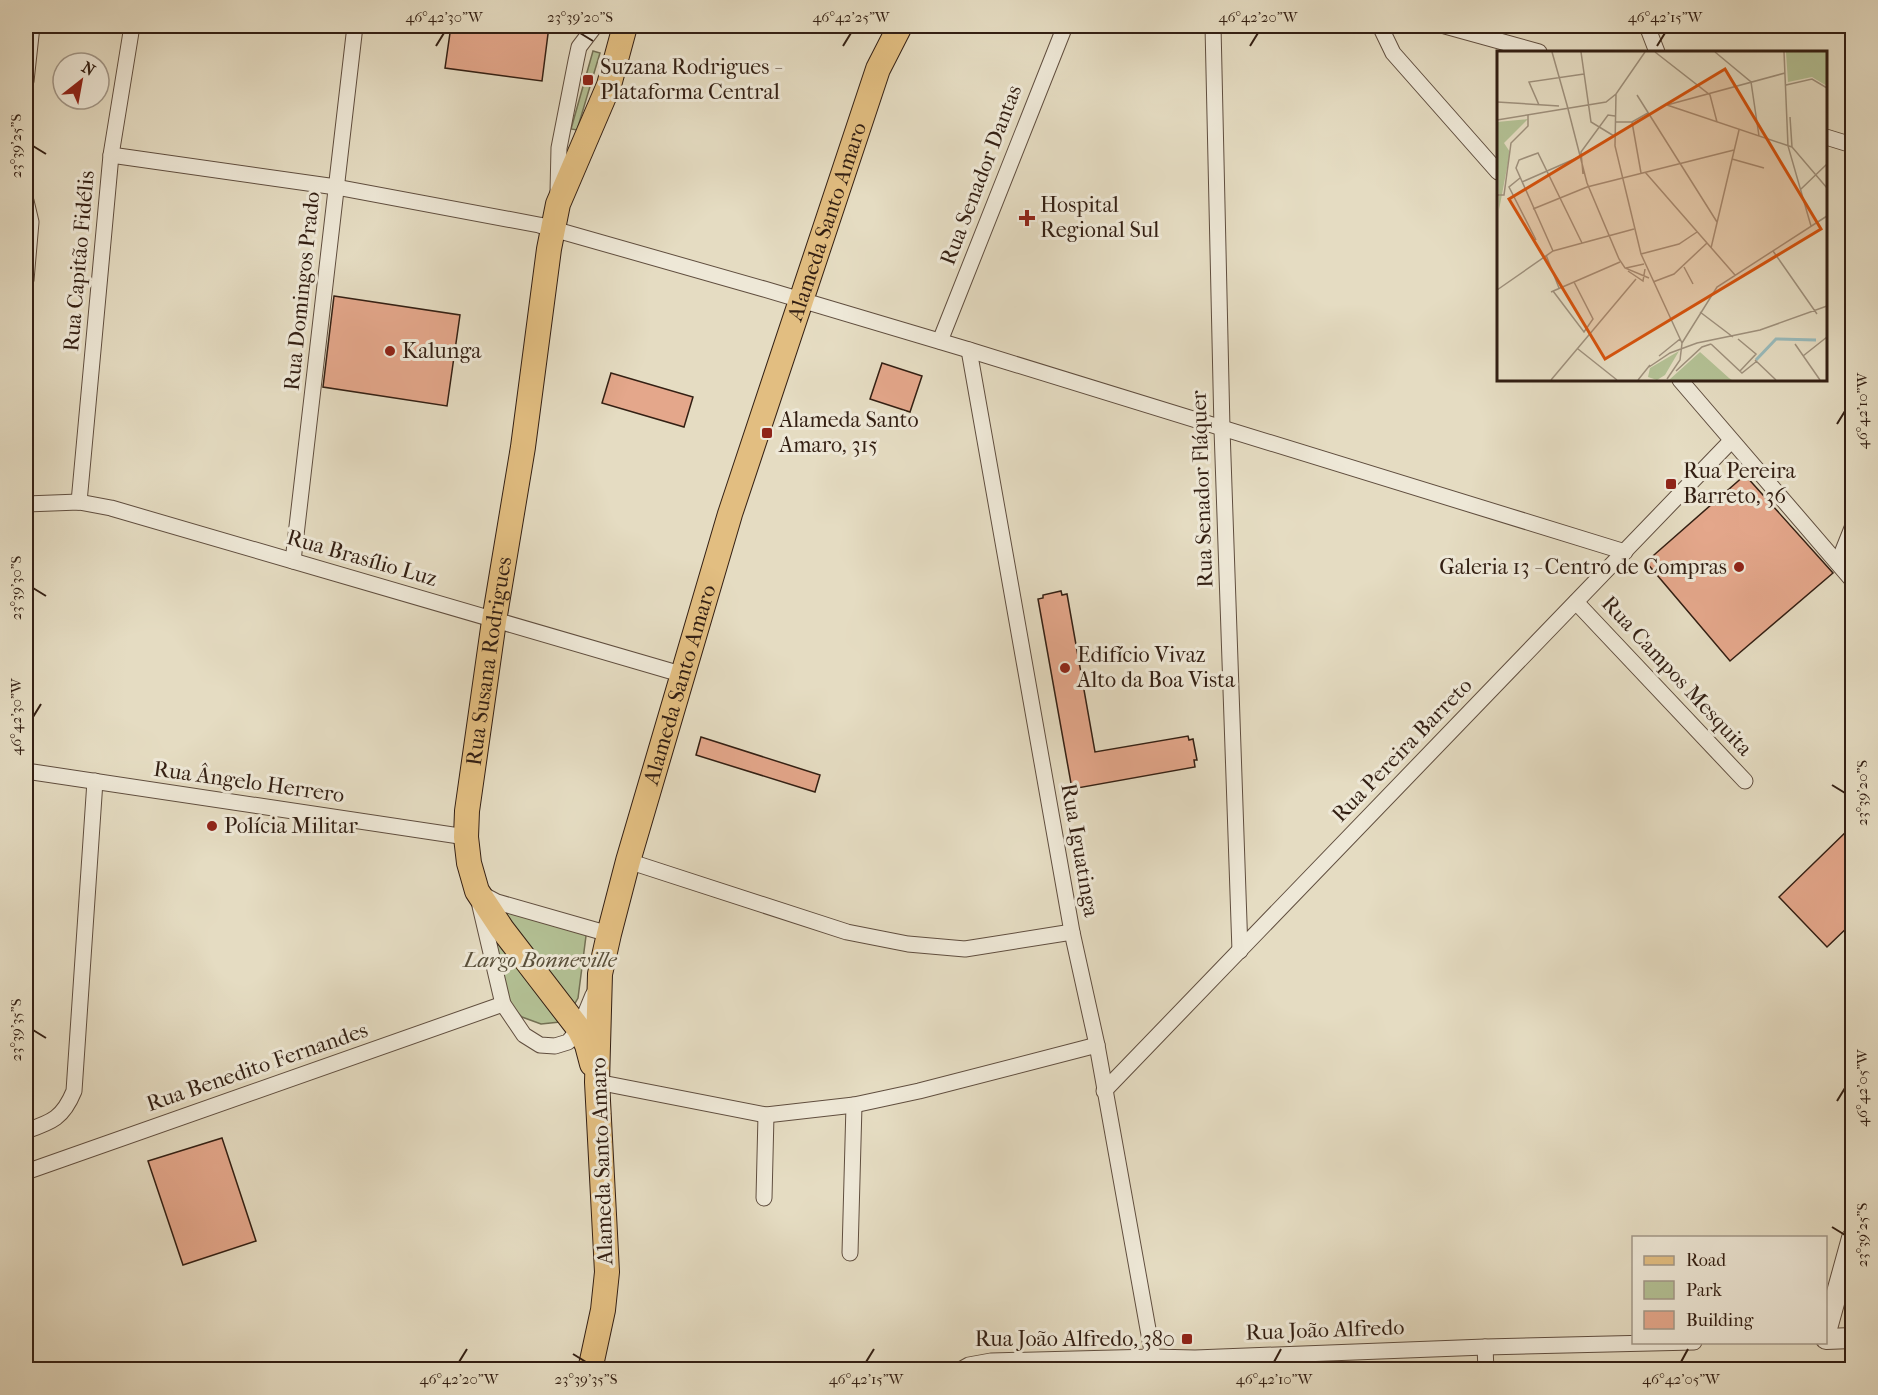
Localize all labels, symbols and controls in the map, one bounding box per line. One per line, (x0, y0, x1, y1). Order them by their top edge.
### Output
text: 46°42'30"W (405, 8, 484, 26)
text: 23°39'20"S (547, 8, 613, 26)
text: 46°42'25"W (813, 8, 891, 26)
text: 46°42'20"W (1219, 8, 1299, 26)
text: 46°42'15"W (1628, 8, 1704, 26)
north arrow (51, 51, 111, 111)
inset map (1497, 51, 1827, 381)
place label: Suzana Rodrigues - Plataforma Central (600, 54, 783, 105)
text: N (78, 57, 99, 80)
marker: Suzana Rodrigues - Plataforma Central (581, 73, 595, 87)
street label: Rua Senador Dantas (935, 81, 1027, 269)
text: 23°39'25"S (7, 114, 25, 178)
street label: Alameda Santo Amaro (782, 119, 872, 325)
street label: Rua Capitão Fidélis (58, 169, 100, 353)
street label: Rua Domingos Prado (279, 190, 325, 392)
place label: Hospital Regional Sul (1040, 192, 1159, 243)
marker: Hospital Regional Sul (1018, 209, 1036, 227)
place label: Kalunga (402, 338, 482, 364)
marker: Kalunga (383, 344, 397, 358)
text: 46°42'10"W (1853, 372, 1871, 449)
street label: Rua Senador Fláquer (1186, 389, 1218, 588)
place label: Alameda Santo Amaro, 315 (778, 407, 919, 458)
marker: Alameda Santo Amaro, 315 (760, 426, 774, 440)
place label: Rua Pereira Barreto, 36 (1683, 458, 1797, 509)
marker: Rua Pereira Barreto, 36 (1664, 477, 1678, 491)
street label: Rua Brasílio Luz (284, 524, 440, 592)
place label: Galeria 13 - Centro de Compras (1439, 554, 1727, 580)
text: 23°39'30"S (7, 555, 25, 620)
street label: Rua Susana Rodrigues (461, 555, 518, 767)
marker: Galeria 13 - Centro de Compras (1732, 560, 1746, 574)
street label: Alameda Santo Amaro (638, 582, 722, 789)
street label: Rua Campos Mesquita (1596, 591, 1758, 762)
place label: Edifício Vivaz Alto da Boa Vista (1076, 642, 1236, 693)
marker: Edifício Vivaz Alto da Boa Vista (1058, 661, 1072, 675)
street label: Rua Pereira Barreto (1327, 672, 1477, 828)
text: 46°42'30"W (7, 677, 25, 756)
street label: Rua Ângelo Herrero (152, 755, 346, 808)
text: 23°39'20"S (1853, 760, 1871, 826)
street label: Rua Iguatinga (1055, 781, 1105, 920)
place label: Polícia Militar (224, 813, 358, 839)
marker: Polícia Militar (205, 819, 219, 833)
park label: Largo Bonneville (461, 947, 618, 973)
text: 23°39'35"S (7, 998, 25, 1061)
street label: Rua Benedito Fernandes (143, 1017, 371, 1117)
text: 46°42'05"W (1853, 1048, 1871, 1127)
street label: Alameda Santo Amaro (585, 1057, 619, 1266)
text: 23°39'25"S (1853, 1203, 1871, 1267)
legend (1632, 1236, 1827, 1344)
text: Road (1686, 1250, 1726, 1271)
text: Park (1686, 1280, 1723, 1301)
text: Building (1686, 1310, 1754, 1331)
street label: Rua João Alfredo (1245, 1314, 1405, 1346)
place label: Rua João Alfredo, 380 (975, 1326, 1175, 1352)
marker: Rua João Alfredo, 380 (1180, 1332, 1194, 1346)
text: 46°42'20"W (420, 1370, 500, 1388)
text: 23°39'35"S (555, 1370, 618, 1388)
text: 46°42'15"W (829, 1370, 905, 1388)
text: 46°42'10"W (1236, 1370, 1313, 1388)
text: 46°42'05"W (1642, 1370, 1721, 1388)

